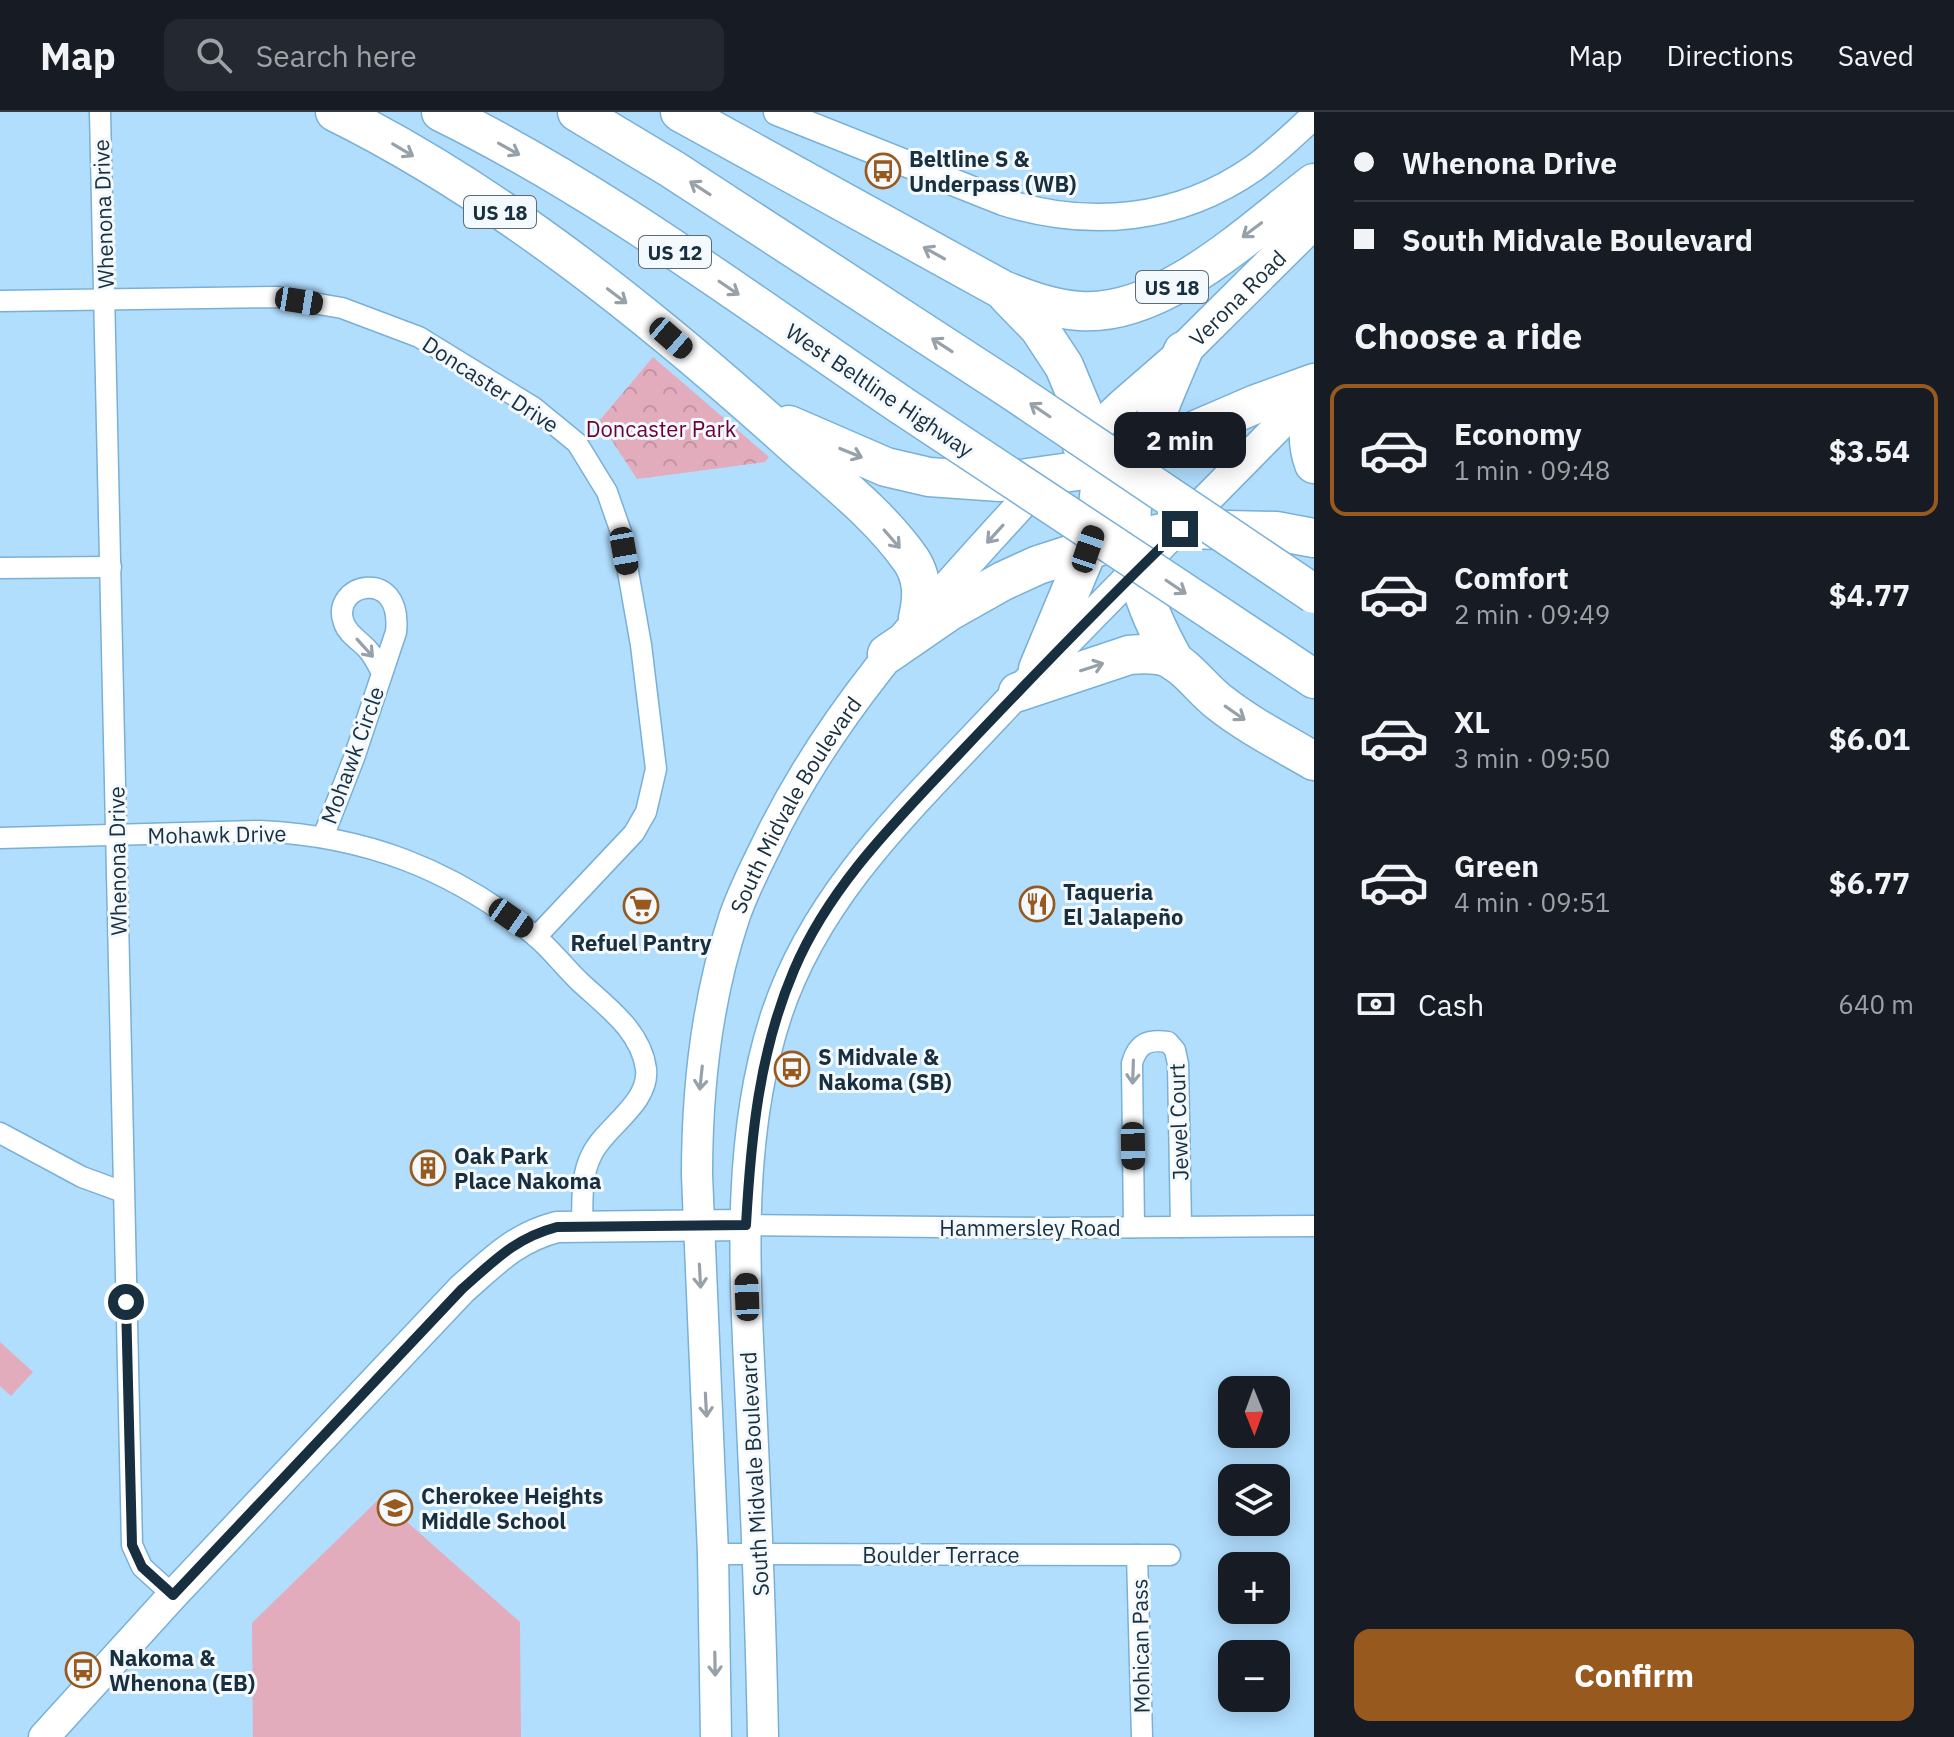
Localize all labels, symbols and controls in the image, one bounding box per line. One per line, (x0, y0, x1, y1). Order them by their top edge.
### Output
search box (164, 19, 724, 91)
text: Map (40, 31, 116, 80)
icon: search (192, 33, 236, 77)
text: Search here (256, 36, 417, 75)
text: Map (1568, 37, 1622, 74)
text: Directions (1666, 37, 1794, 74)
text: Saved (1838, 37, 1914, 74)
street label: Whenona Drive (86, 139, 120, 289)
one-way arrow (497, 141, 520, 157)
one-way arrow (391, 142, 414, 158)
text: Whenona Drive (1402, 143, 1617, 182)
place label: Beltline S & Underpass (WB) (909, 144, 1077, 198)
bus stop icon: Beltline S & Underpass (WB) (864, 152, 902, 190)
one-way arrow (690, 180, 712, 196)
road number: US 18 (464, 196, 536, 228)
text: South Midvale Boulevard (1402, 220, 1753, 259)
one-way arrow (1242, 221, 1263, 238)
road number: US 12 (639, 236, 711, 268)
street label: Verona Road (1182, 243, 1292, 352)
one-way arrow (923, 244, 947, 260)
road number: US 18 (1136, 271, 1208, 303)
one-way arrow (717, 280, 739, 296)
car (273, 285, 325, 317)
one-way arrow (606, 288, 627, 305)
text: Choose a ride (1354, 312, 1582, 359)
car (645, 313, 697, 363)
street label: West Beltline Highway (780, 316, 980, 464)
street label: Doncaster Drive (417, 329, 565, 439)
one-way arrow (931, 337, 954, 353)
one-way arrow (1030, 402, 1052, 418)
callout: 2 min (1114, 413, 1246, 469)
park label: Doncaster Park (586, 414, 737, 443)
icon: car (1358, 414, 1430, 486)
text: Economy (1454, 414, 1582, 453)
text: 2 min (1146, 423, 1214, 457)
text: $3.54 (1829, 431, 1910, 470)
one-way arrow (838, 446, 863, 461)
text: 1 min · 09:48 (1454, 453, 1610, 487)
route end (1162, 511, 1198, 547)
car (1069, 522, 1107, 576)
one-way arrow (986, 523, 1004, 543)
car (608, 525, 640, 577)
one-way arrow (883, 528, 901, 548)
icon: car (1358, 558, 1430, 630)
text: Comfort (1454, 558, 1569, 597)
text: $4.77 (1829, 575, 1910, 614)
one-way arrow (1165, 579, 1187, 596)
text: 2 min · 09:49 (1454, 597, 1610, 631)
one-way arrow (355, 638, 373, 658)
one-way arrow (1079, 659, 1104, 674)
street label: Mohawk Circle (314, 682, 390, 828)
street label: South Midvale Boulevard (722, 690, 867, 917)
icon: car (1358, 702, 1430, 774)
text: XL (1454, 702, 1490, 741)
one-way arrow (1223, 705, 1245, 721)
text: $6.01 (1829, 719, 1910, 758)
text: 3 min · 09:50 (1454, 741, 1610, 775)
street label: Whenona Drive (101, 786, 133, 936)
street label: Mohawk Drive (147, 818, 287, 850)
icon: car (1358, 846, 1430, 918)
text: Green (1454, 846, 1539, 885)
text: $6.77 (1829, 863, 1910, 902)
place label: Taqueria El Jalapeño (1063, 877, 1183, 931)
restaurant icon: Taqueria El Jalapeño (1018, 885, 1056, 923)
text: 4 min · 09:51 (1454, 885, 1610, 919)
supermarket icon: Refuel Pantry (622, 887, 660, 925)
car (484, 894, 538, 942)
place label: Refuel Pantry (570, 928, 712, 957)
icon: cash (1354, 982, 1398, 1026)
text: Cash (1418, 985, 1484, 1024)
text: 640 m (1838, 987, 1914, 1021)
place label: S Midvale & Nakoma (SB) (818, 1042, 952, 1096)
bus stop icon: S Midvale & Nakoma (SB) (773, 1050, 811, 1088)
one-way arrow (1125, 1058, 1140, 1085)
street label: Jewel Court (1161, 1063, 1195, 1181)
one-way arrow (693, 1064, 708, 1091)
car (1121, 1122, 1145, 1170)
place label: Oak Park Place Nakoma (454, 1141, 602, 1195)
building icon: Oak Park Place Nakoma (409, 1149, 447, 1187)
street label: Hammersley Road (939, 1213, 1121, 1242)
one-way arrow (692, 1262, 707, 1289)
car (734, 1273, 760, 1321)
route start (108, 1284, 144, 1320)
street label: South Midvale Boulevard (733, 1351, 775, 1597)
north arrow (1218, 1376, 1290, 1448)
map controls (1218, 1376, 1290, 1712)
one-way arrow (699, 1391, 714, 1418)
button: layers (1218, 1464, 1290, 1536)
place label: Cherokee Heights Middle School (421, 1481, 603, 1535)
school or university icon: Cherokee Heights Middle School (376, 1489, 414, 1527)
street label: Boulder Terrace (862, 1540, 1020, 1569)
button: + (1218, 1552, 1290, 1624)
street label: Mohican Pass (1124, 1578, 1156, 1714)
button: Confirm (1354, 1629, 1914, 1721)
button: − (1218, 1640, 1290, 1712)
place label: Nakoma & Whenona (EB) (109, 1643, 255, 1697)
one-way arrow (707, 1650, 723, 1677)
bus stop icon: Nakoma & Whenona (EB) (64, 1651, 102, 1689)

